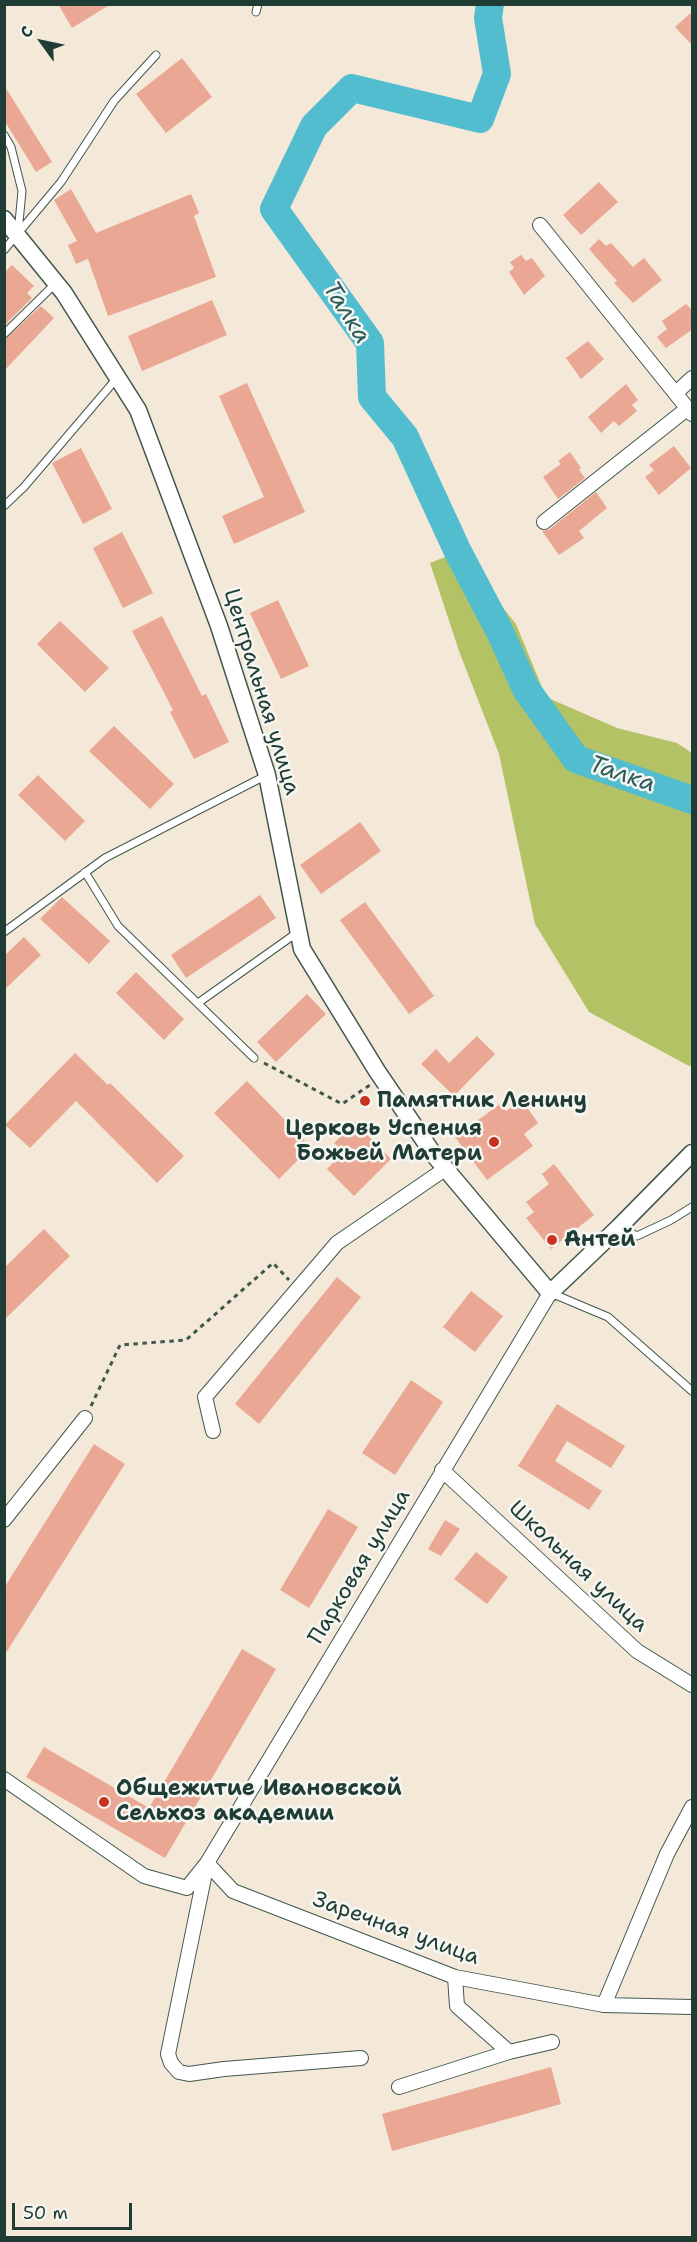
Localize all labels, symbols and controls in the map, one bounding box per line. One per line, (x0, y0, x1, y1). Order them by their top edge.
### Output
north arrow (12, 12, 72, 72)
text: С (15, 22, 38, 42)
water label: Талка (316, 277, 376, 349)
street label: Центральная улица (217, 586, 305, 798)
water label: Талка (585, 750, 659, 800)
place label: Памятник Ленину (377, 1088, 587, 1114)
marker: Памятник Ленину (358, 1094, 372, 1108)
place label: Церковь Успения Божьей Матери (285, 1116, 482, 1168)
marker: Церковь Успения Божьей Матери (487, 1135, 501, 1149)
place label: Антей (564, 1227, 635, 1253)
marker: Антей (545, 1233, 559, 1247)
street label: Парковая улица (303, 1485, 417, 1649)
street label: Школьная улица (503, 1496, 653, 1638)
place label: Общежитие Ивановской Сельхоз академии (116, 1776, 402, 1828)
marker: Общежитие Ивановской Сельхоз академии (97, 1795, 111, 1809)
street label: Заречная улица (309, 1887, 483, 1971)
scale bar (15, 2191, 135, 2229)
text: 50 m (23, 2201, 68, 2225)

